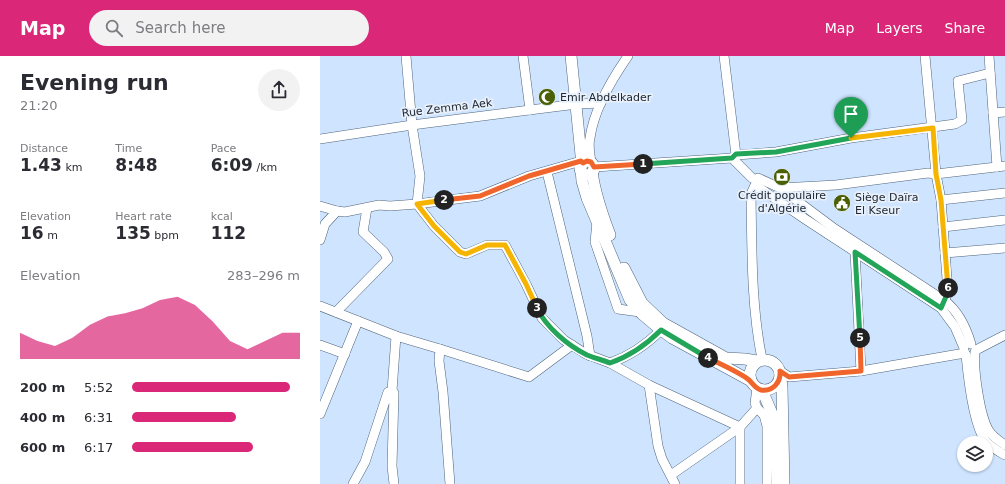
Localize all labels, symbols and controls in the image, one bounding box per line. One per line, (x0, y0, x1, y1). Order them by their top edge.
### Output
search box (89, 10, 369, 46)
text: Map (20, 17, 65, 39)
icon: search (103, 17, 125, 39)
text: Search here (135, 19, 225, 37)
text: Map (825, 20, 854, 36)
text: Layers (876, 20, 923, 36)
text: Share (945, 20, 985, 36)
button: share (258, 69, 300, 111)
text: Evening run (20, 70, 169, 95)
mosque icon: Emir Abdelkader (537, 87, 557, 107)
place label: Emir Abdelkader (560, 91, 652, 104)
street label: Rue Zemma Aek (401, 96, 493, 120)
pin (834, 97, 868, 138)
text: 21:20 (20, 98, 57, 113)
icon: arrive (840, 103, 862, 125)
text: Distance (20, 142, 68, 155)
text: Time (115, 142, 142, 155)
text: Pace (211, 142, 236, 155)
pin: 1 (633, 154, 653, 174)
text: 1.43 (20, 155, 62, 175)
text: 8:48 (115, 155, 158, 175)
text: 6:09 (211, 155, 253, 175)
text: 1 (639, 157, 647, 170)
text: km (62, 161, 83, 174)
text: /km (253, 161, 277, 174)
bank icon: Crédit populaire d'Algérie (772, 167, 792, 187)
place label: Crédit populaire d'Algérie (738, 189, 826, 215)
pin: 2 (434, 190, 454, 210)
place label: Siège Daïra El Kseur (855, 191, 919, 217)
text: 2 (440, 193, 448, 206)
public building icon: Siège Daïra El Kseur (832, 193, 852, 213)
text: Elevation (20, 210, 71, 223)
text: Heart rate (115, 210, 172, 223)
text: kcal (211, 210, 233, 223)
text: 16 (20, 223, 44, 243)
text: 135 (115, 223, 151, 243)
text: 112 (211, 223, 246, 243)
text: m (44, 229, 58, 242)
text: bpm (151, 229, 179, 242)
text: Elevation (20, 268, 80, 283)
text: 283–296 m (227, 268, 300, 283)
pin: 6 (938, 278, 958, 298)
text: 6 (944, 281, 952, 294)
pin: 3 (527, 298, 547, 318)
text: 3 (533, 301, 541, 314)
pin: 5 (850, 328, 870, 348)
text: 5 (856, 331, 864, 344)
pin: 4 (698, 348, 718, 368)
text: 4 (704, 351, 712, 364)
text: 200 m (20, 380, 65, 395)
text: 5:52 (84, 380, 113, 395)
text: 400 m (20, 410, 65, 425)
text: 6:31 (84, 410, 113, 425)
map controls (957, 436, 993, 472)
button: layers (957, 436, 993, 472)
text: 600 m (20, 440, 65, 455)
text: 6:17 (84, 440, 113, 455)

